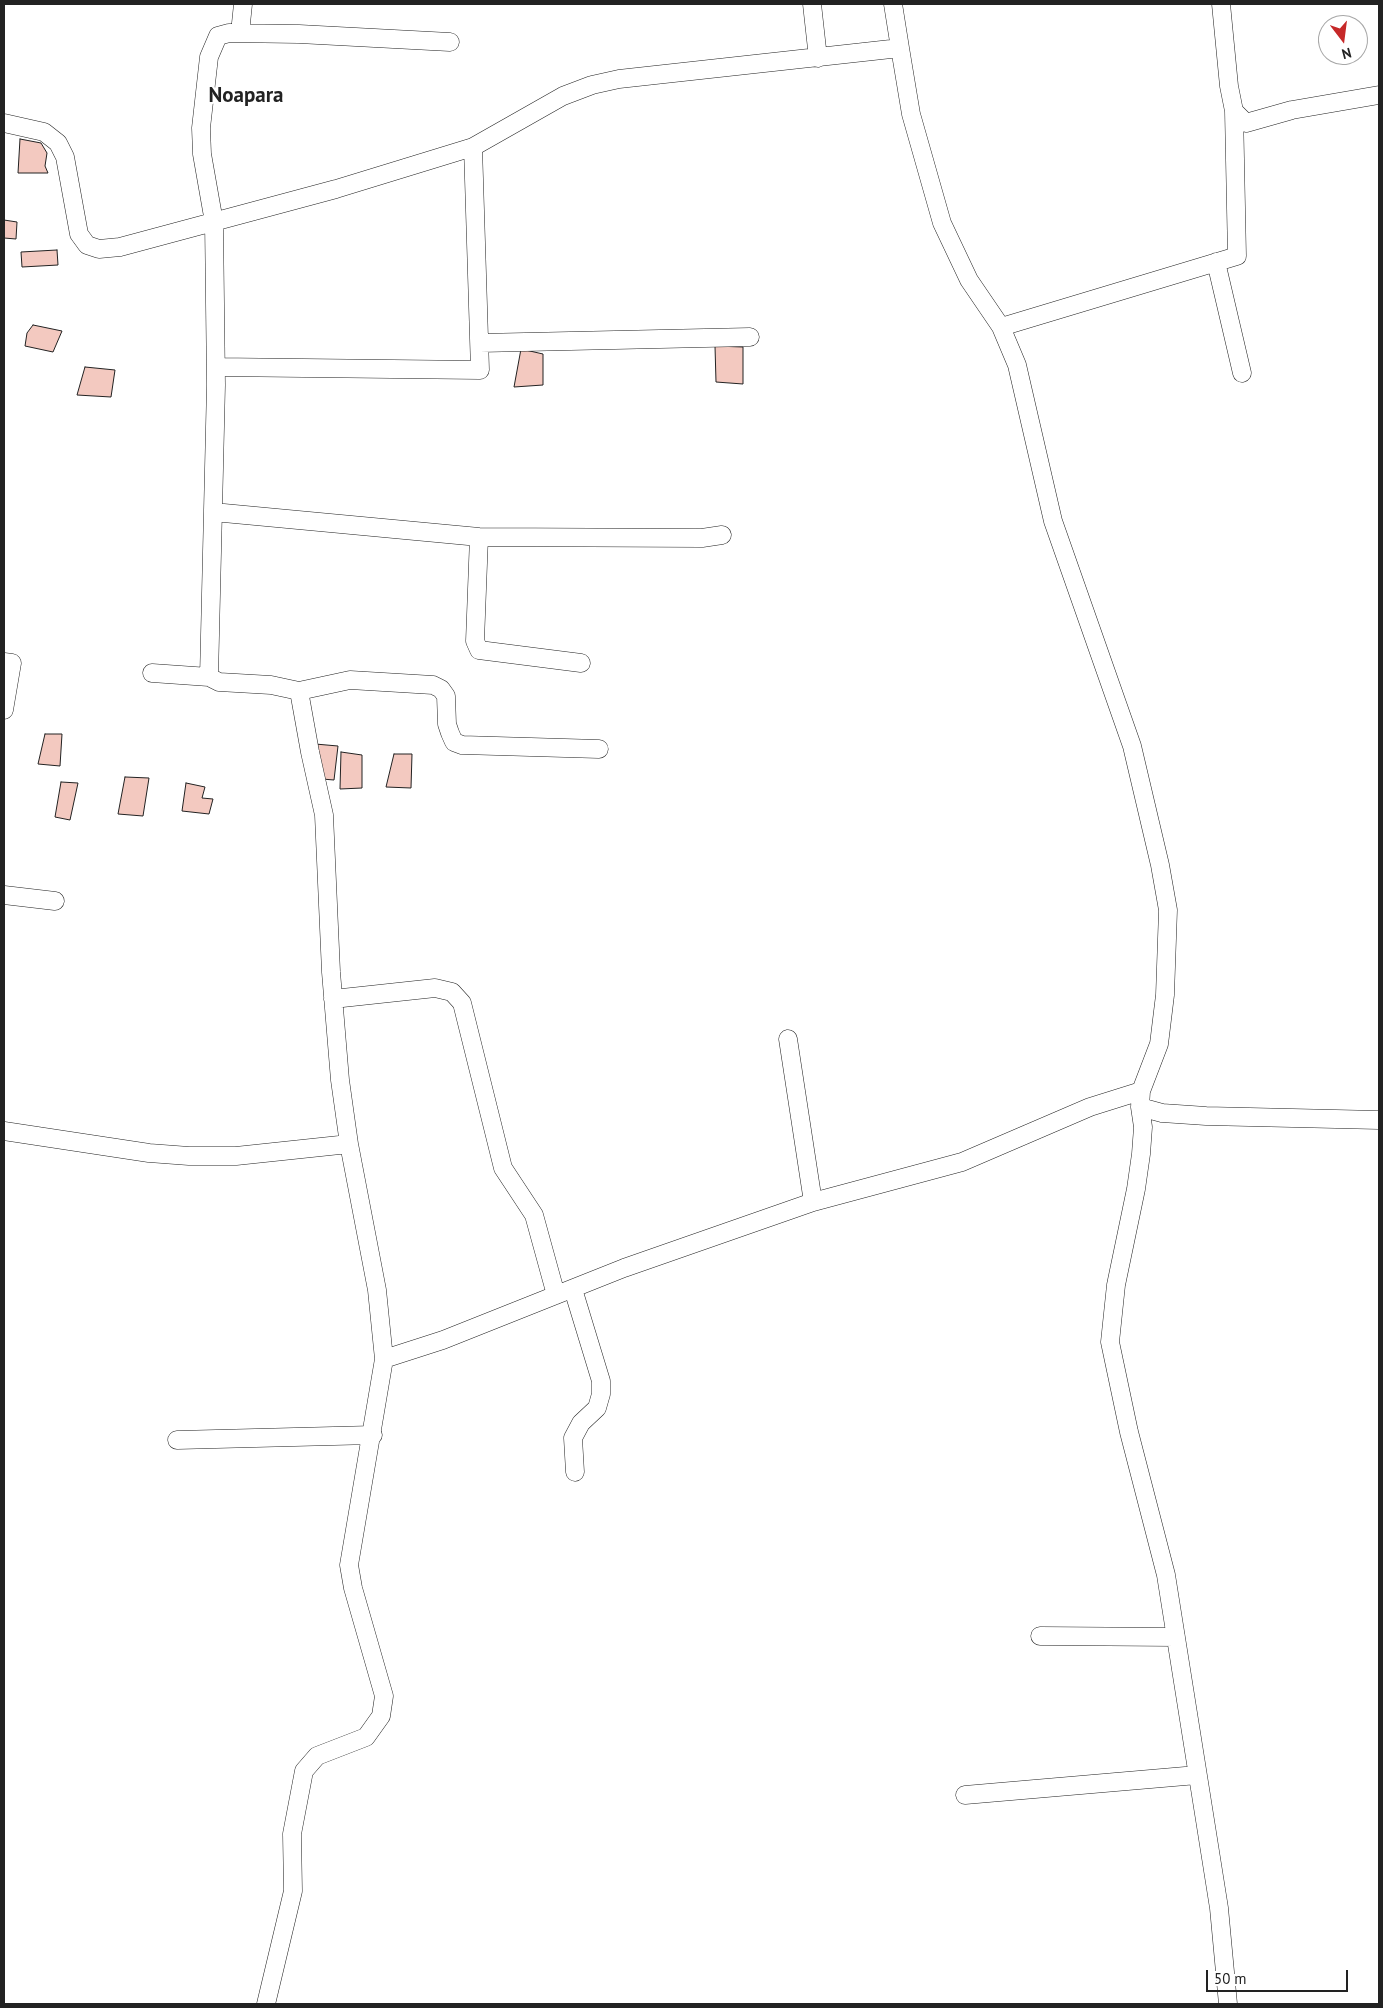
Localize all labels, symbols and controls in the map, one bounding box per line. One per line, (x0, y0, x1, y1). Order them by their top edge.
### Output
north arrow (1318, 15, 1368, 65)
text: N (1340, 44, 1353, 63)
district label: Noapara (208, 83, 284, 109)
scale bar (1208, 1960, 1350, 1992)
text: 50 m (1214, 1969, 1247, 1988)

